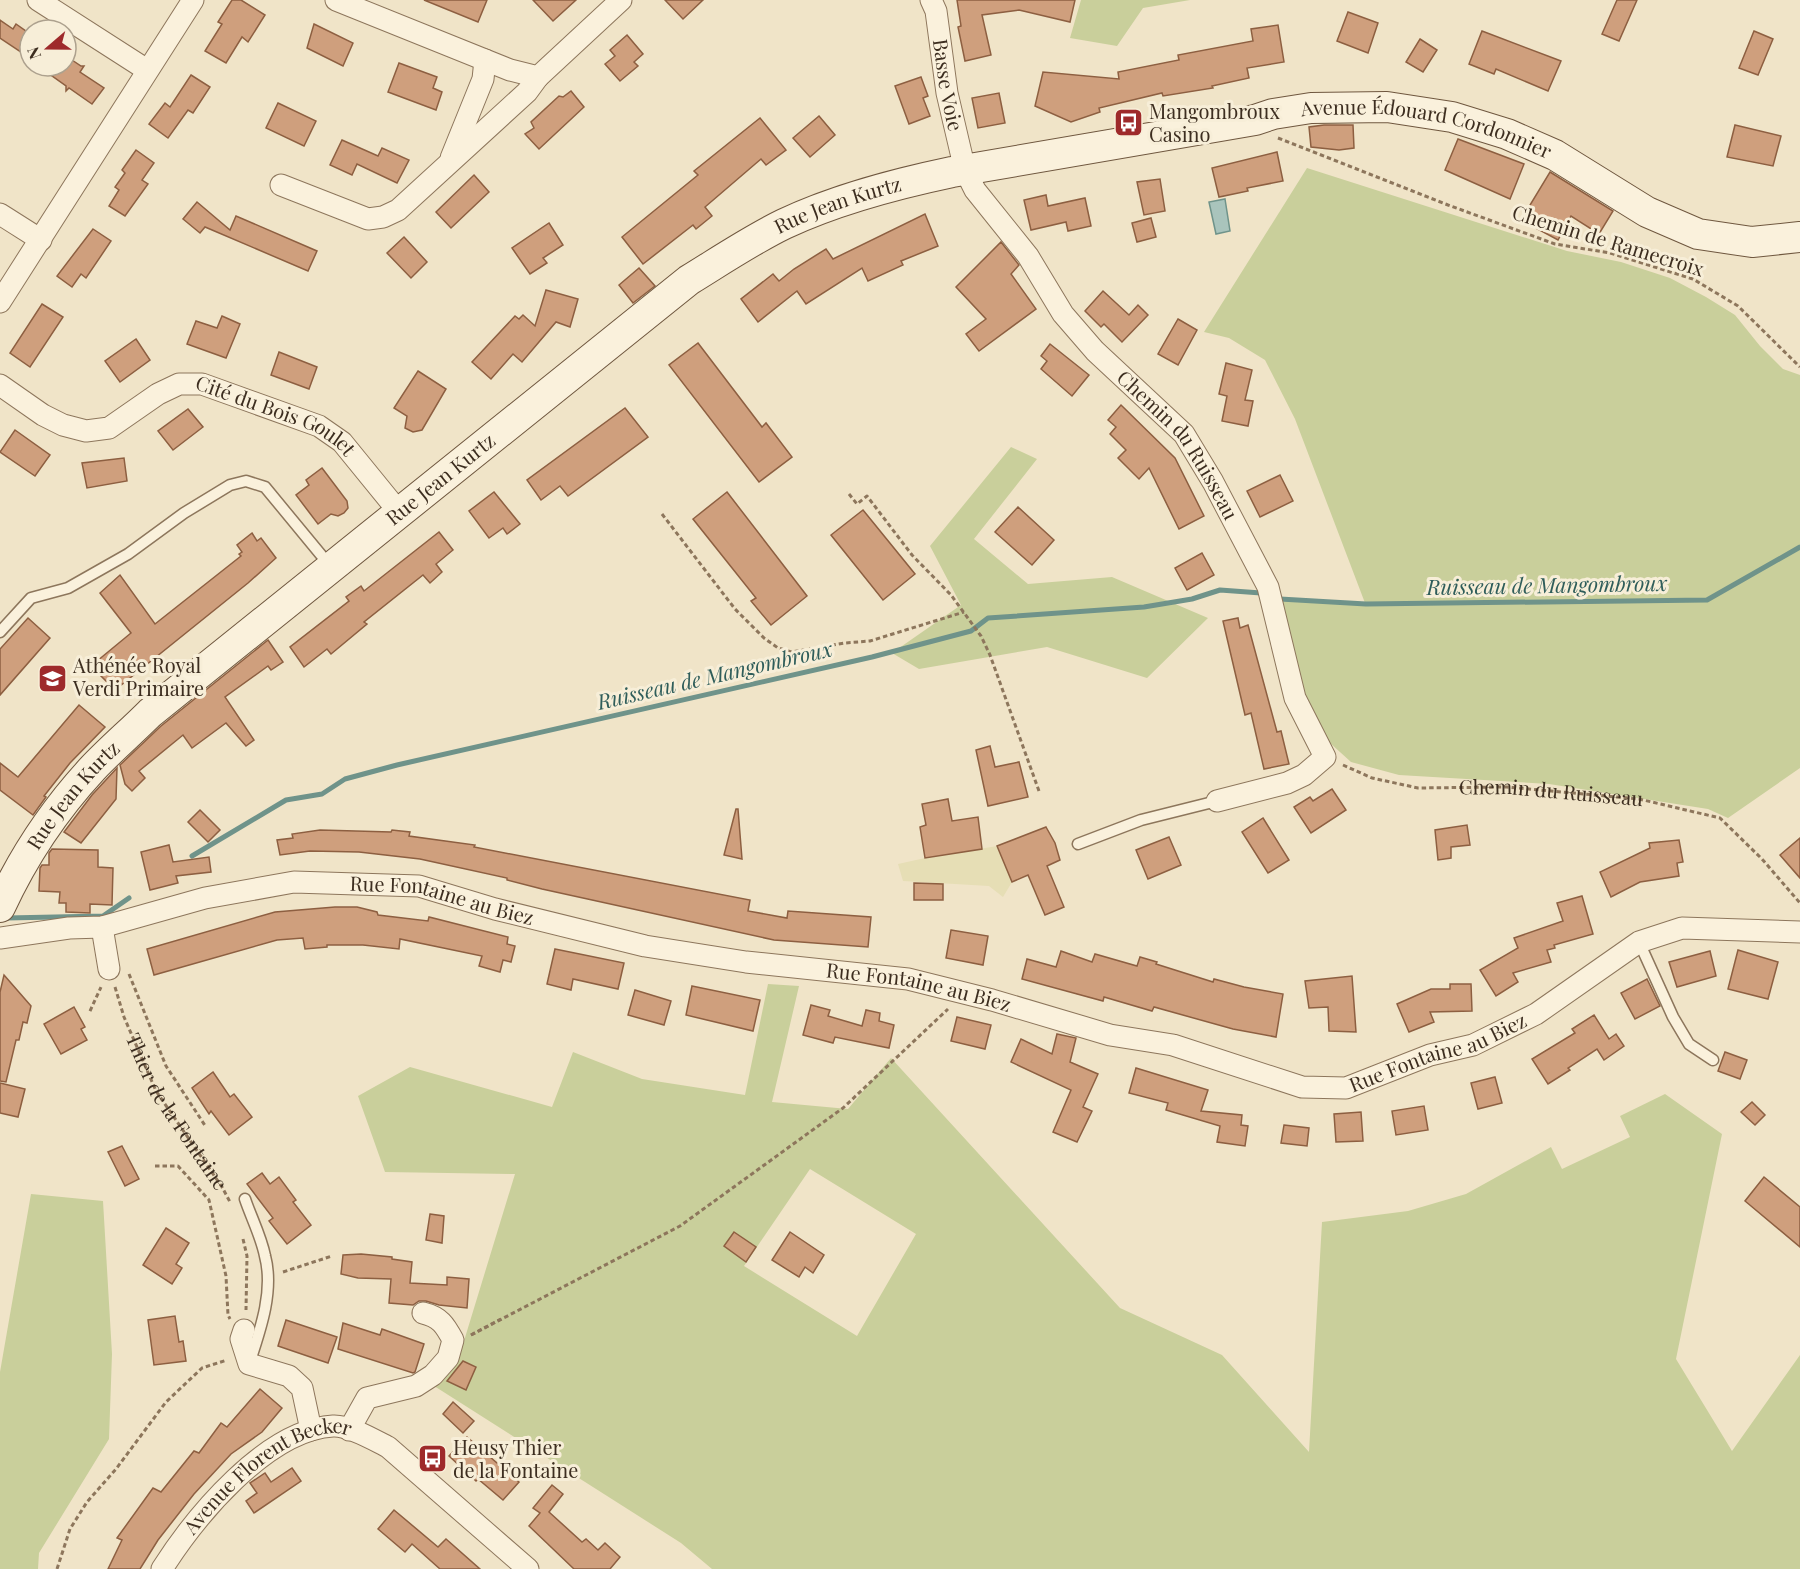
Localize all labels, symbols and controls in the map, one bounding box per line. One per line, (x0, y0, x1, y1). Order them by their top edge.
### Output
north arrow (18, 18, 78, 78)
street label: Basse Voie (928, 37, 970, 133)
text: N (21, 44, 45, 62)
street label: Avenue Édouard Cordonnier (1297, 92, 1556, 164)
place label: Mangombroux Casino (1149, 97, 1280, 147)
bus stop icon: Mangombroux Casino (1112, 107, 1144, 139)
street label: Rue Jean Kurtz (769, 169, 904, 239)
street label: Chemin de Ramecroix (1509, 198, 1708, 282)
street label: Chemin du Ruisseau (1112, 363, 1245, 524)
street label: Cité du Bois Goulet (192, 368, 363, 461)
street label: Rue Jean Kurtz (379, 426, 500, 531)
water label: Ruisseau de Mangombroux (1425, 568, 1668, 600)
water label: Ruisseau de Mangombroux (593, 633, 835, 715)
place label: Athénée Royal Verdi Primaire (72, 651, 204, 701)
school or university icon: Athénée Royal Verdi Primaire (36, 662, 68, 694)
street label: Rue Jean Kurtz (19, 734, 125, 854)
street label: Chemin du Ruisseau (1459, 772, 1645, 811)
street label: Rue Fontaine au Biez (349, 869, 537, 930)
street label: Rue Fontaine au Biez (825, 955, 1015, 1017)
street label: Rue Fontaine au Biez (1345, 1006, 1531, 1097)
street label: Thier de la Fontaine (121, 1029, 235, 1195)
street label: Avenue Florent Becker (176, 1411, 356, 1540)
place label: Heusy Thier de la Fontaine (453, 1433, 578, 1483)
bus stop icon: Heusy Thier de la Fontaine (416, 1443, 448, 1475)

